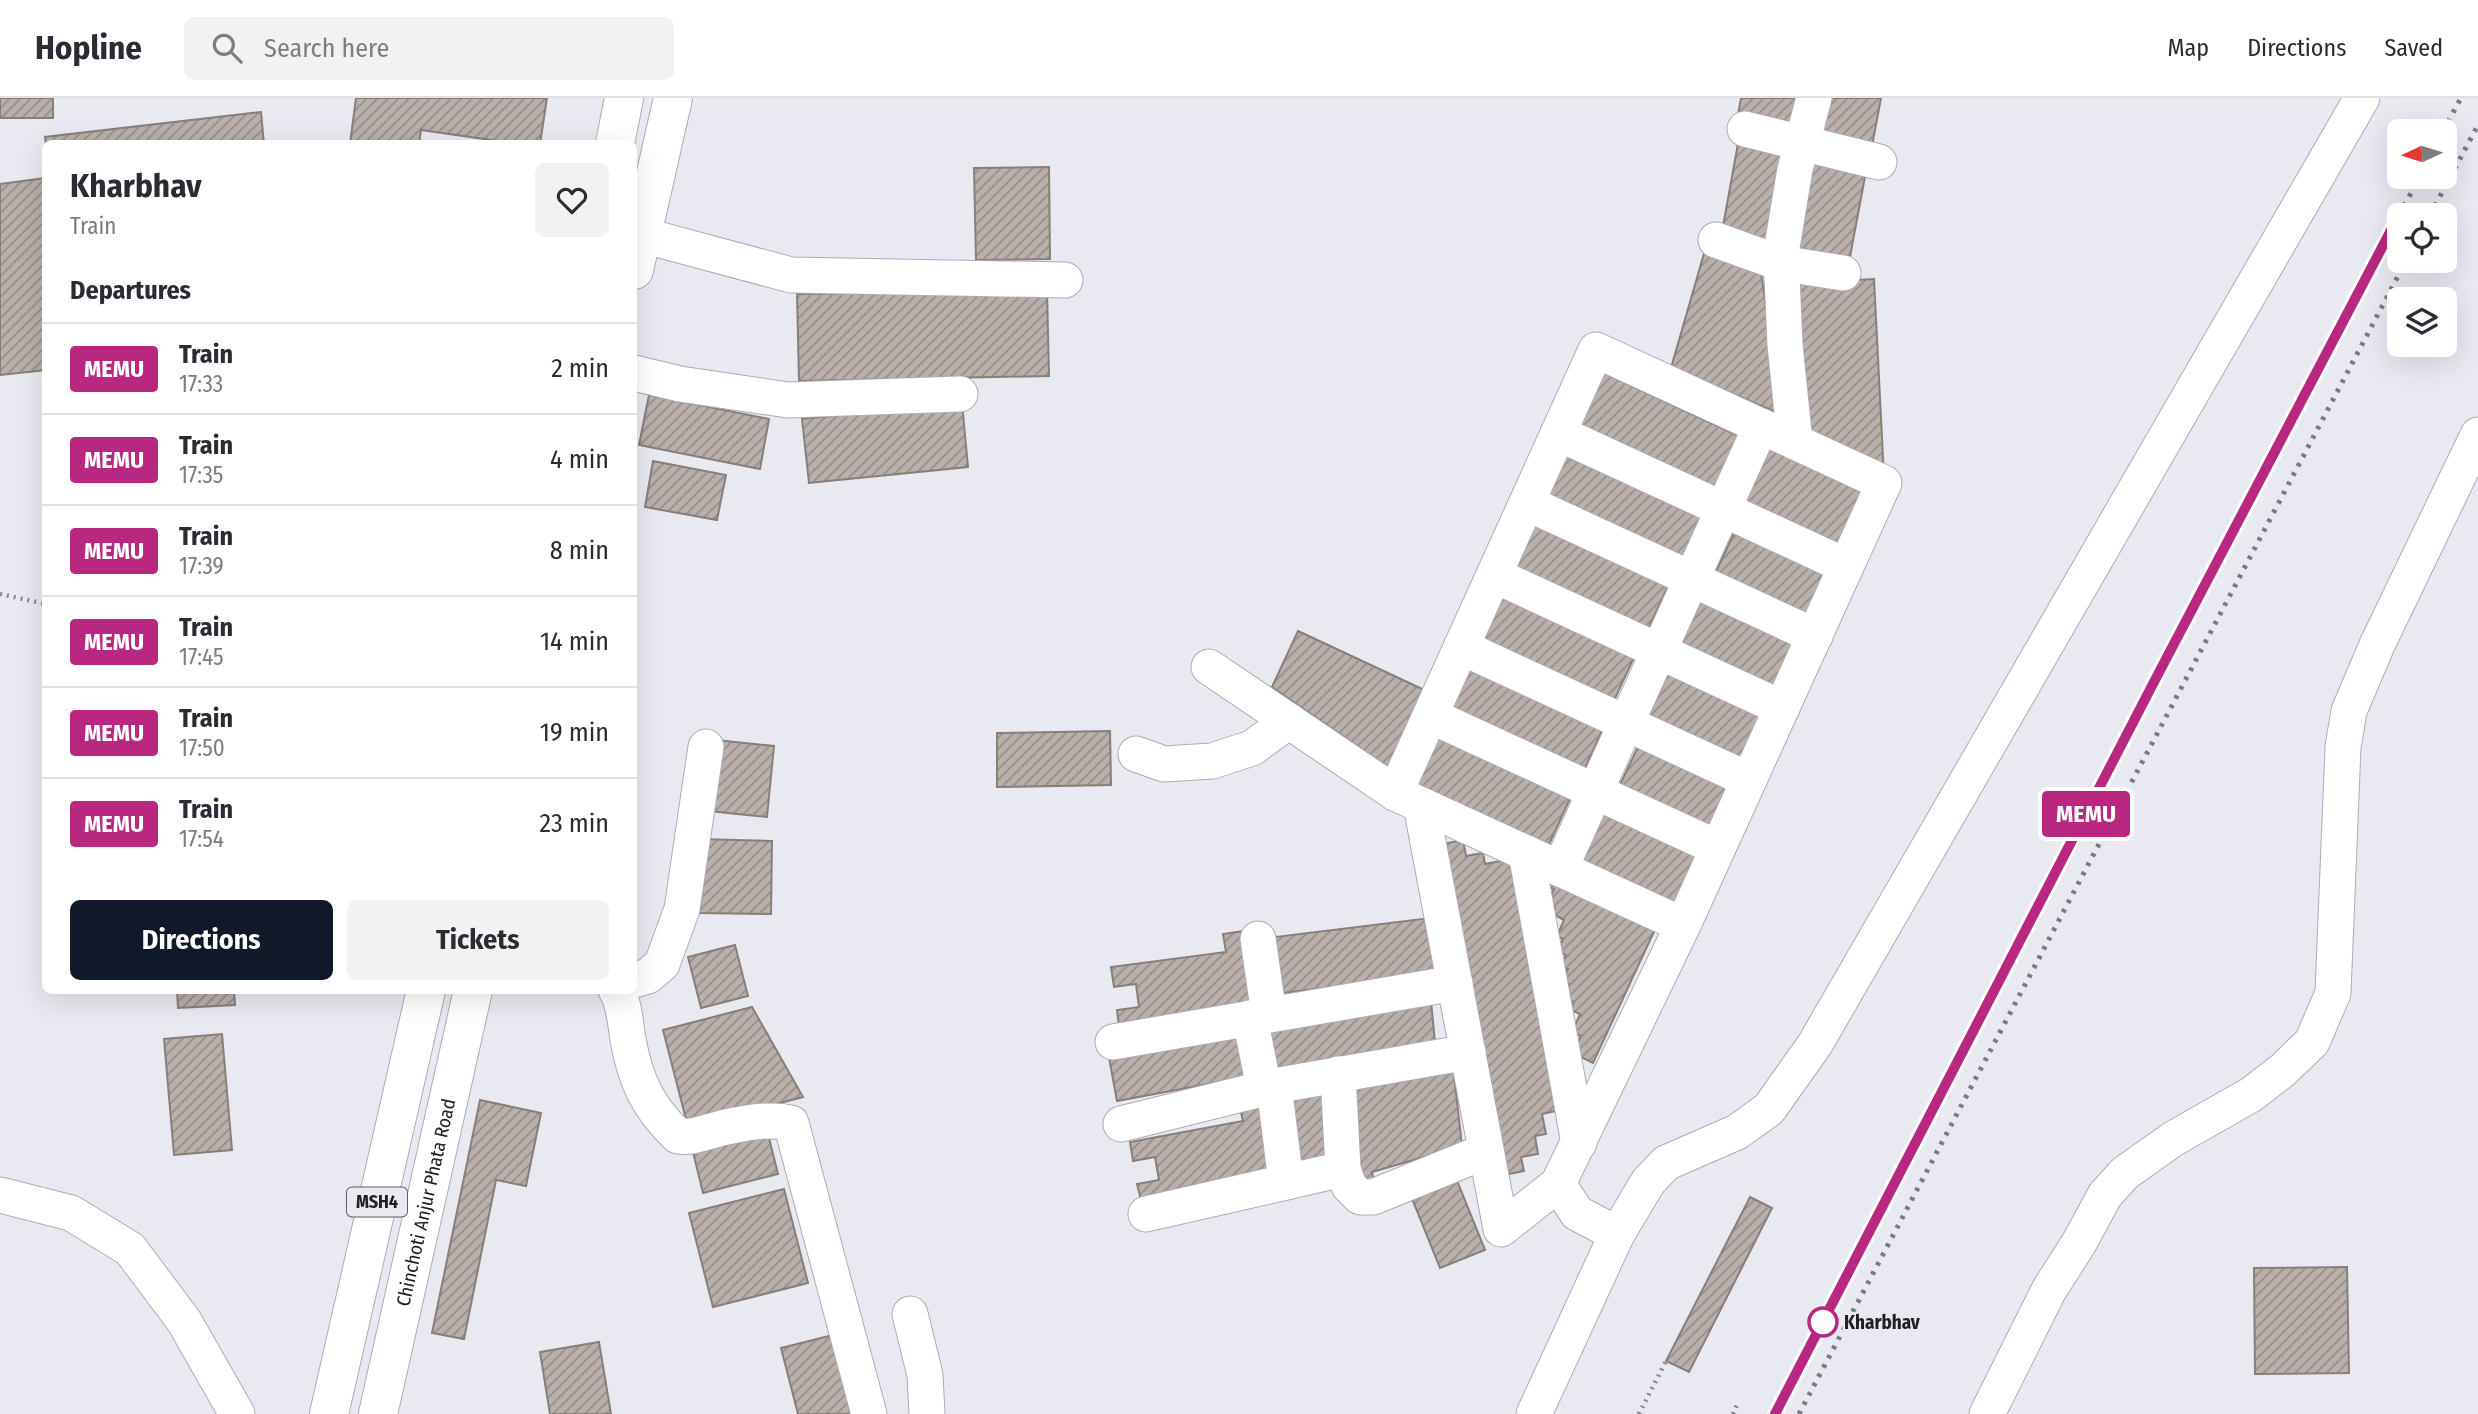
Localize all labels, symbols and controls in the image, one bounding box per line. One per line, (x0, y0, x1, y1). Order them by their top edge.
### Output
search box (184, 17, 674, 80)
text: Hopline (35, 28, 142, 68)
icon: search (208, 29, 246, 67)
text: Search here (264, 33, 389, 64)
text: Map (2168, 34, 2209, 62)
text: Directions (2247, 34, 2346, 62)
text: Saved (2384, 34, 2443, 62)
north arrow (2387, 119, 2457, 189)
map controls (2387, 119, 2457, 357)
button: heart (535, 163, 609, 237)
text: Kharbhav (70, 166, 202, 206)
button: locate (2387, 203, 2457, 273)
text: Train (70, 212, 116, 240)
text: Departures (70, 275, 191, 306)
button: layers (2387, 287, 2457, 357)
text: Train (179, 339, 233, 370)
text: 2 min (551, 353, 609, 384)
text: MEMU (84, 355, 144, 383)
text: 17:33 (179, 370, 223, 398)
text: Train (179, 430, 233, 461)
text: 4 min (550, 444, 609, 475)
text: MEMU (84, 446, 144, 474)
text: 17:35 (179, 461, 223, 489)
text: Train (179, 521, 233, 552)
text: 8 min (550, 535, 609, 566)
text: MEMU (84, 537, 144, 565)
text: 17:39 (179, 552, 224, 580)
text: Train (179, 612, 233, 643)
text: 14 min (540, 626, 609, 657)
text: MEMU (84, 628, 144, 656)
text: 17:45 (179, 643, 224, 671)
text: Train (179, 703, 233, 734)
text: 19 min (540, 717, 609, 748)
text: MEMU (84, 719, 144, 747)
text: 17:50 (179, 734, 225, 762)
line badge: MEMU (2037, 791, 2135, 837)
text: Train (179, 794, 233, 825)
text: MEMU (2056, 800, 2116, 828)
text: 23 min (540, 808, 609, 839)
text: MEMU (84, 810, 144, 838)
text: 17:54 (179, 825, 224, 853)
button: Directions (70, 900, 333, 980)
button: Tickets (347, 900, 609, 980)
street label: Chinchoti Anjur Phata Road (391, 1096, 460, 1308)
road number: MSH4 (347, 1188, 407, 1217)
marker: Kharbhav (1808, 1307, 1838, 1337)
place label: Kharbhav (1844, 1311, 1921, 1334)

